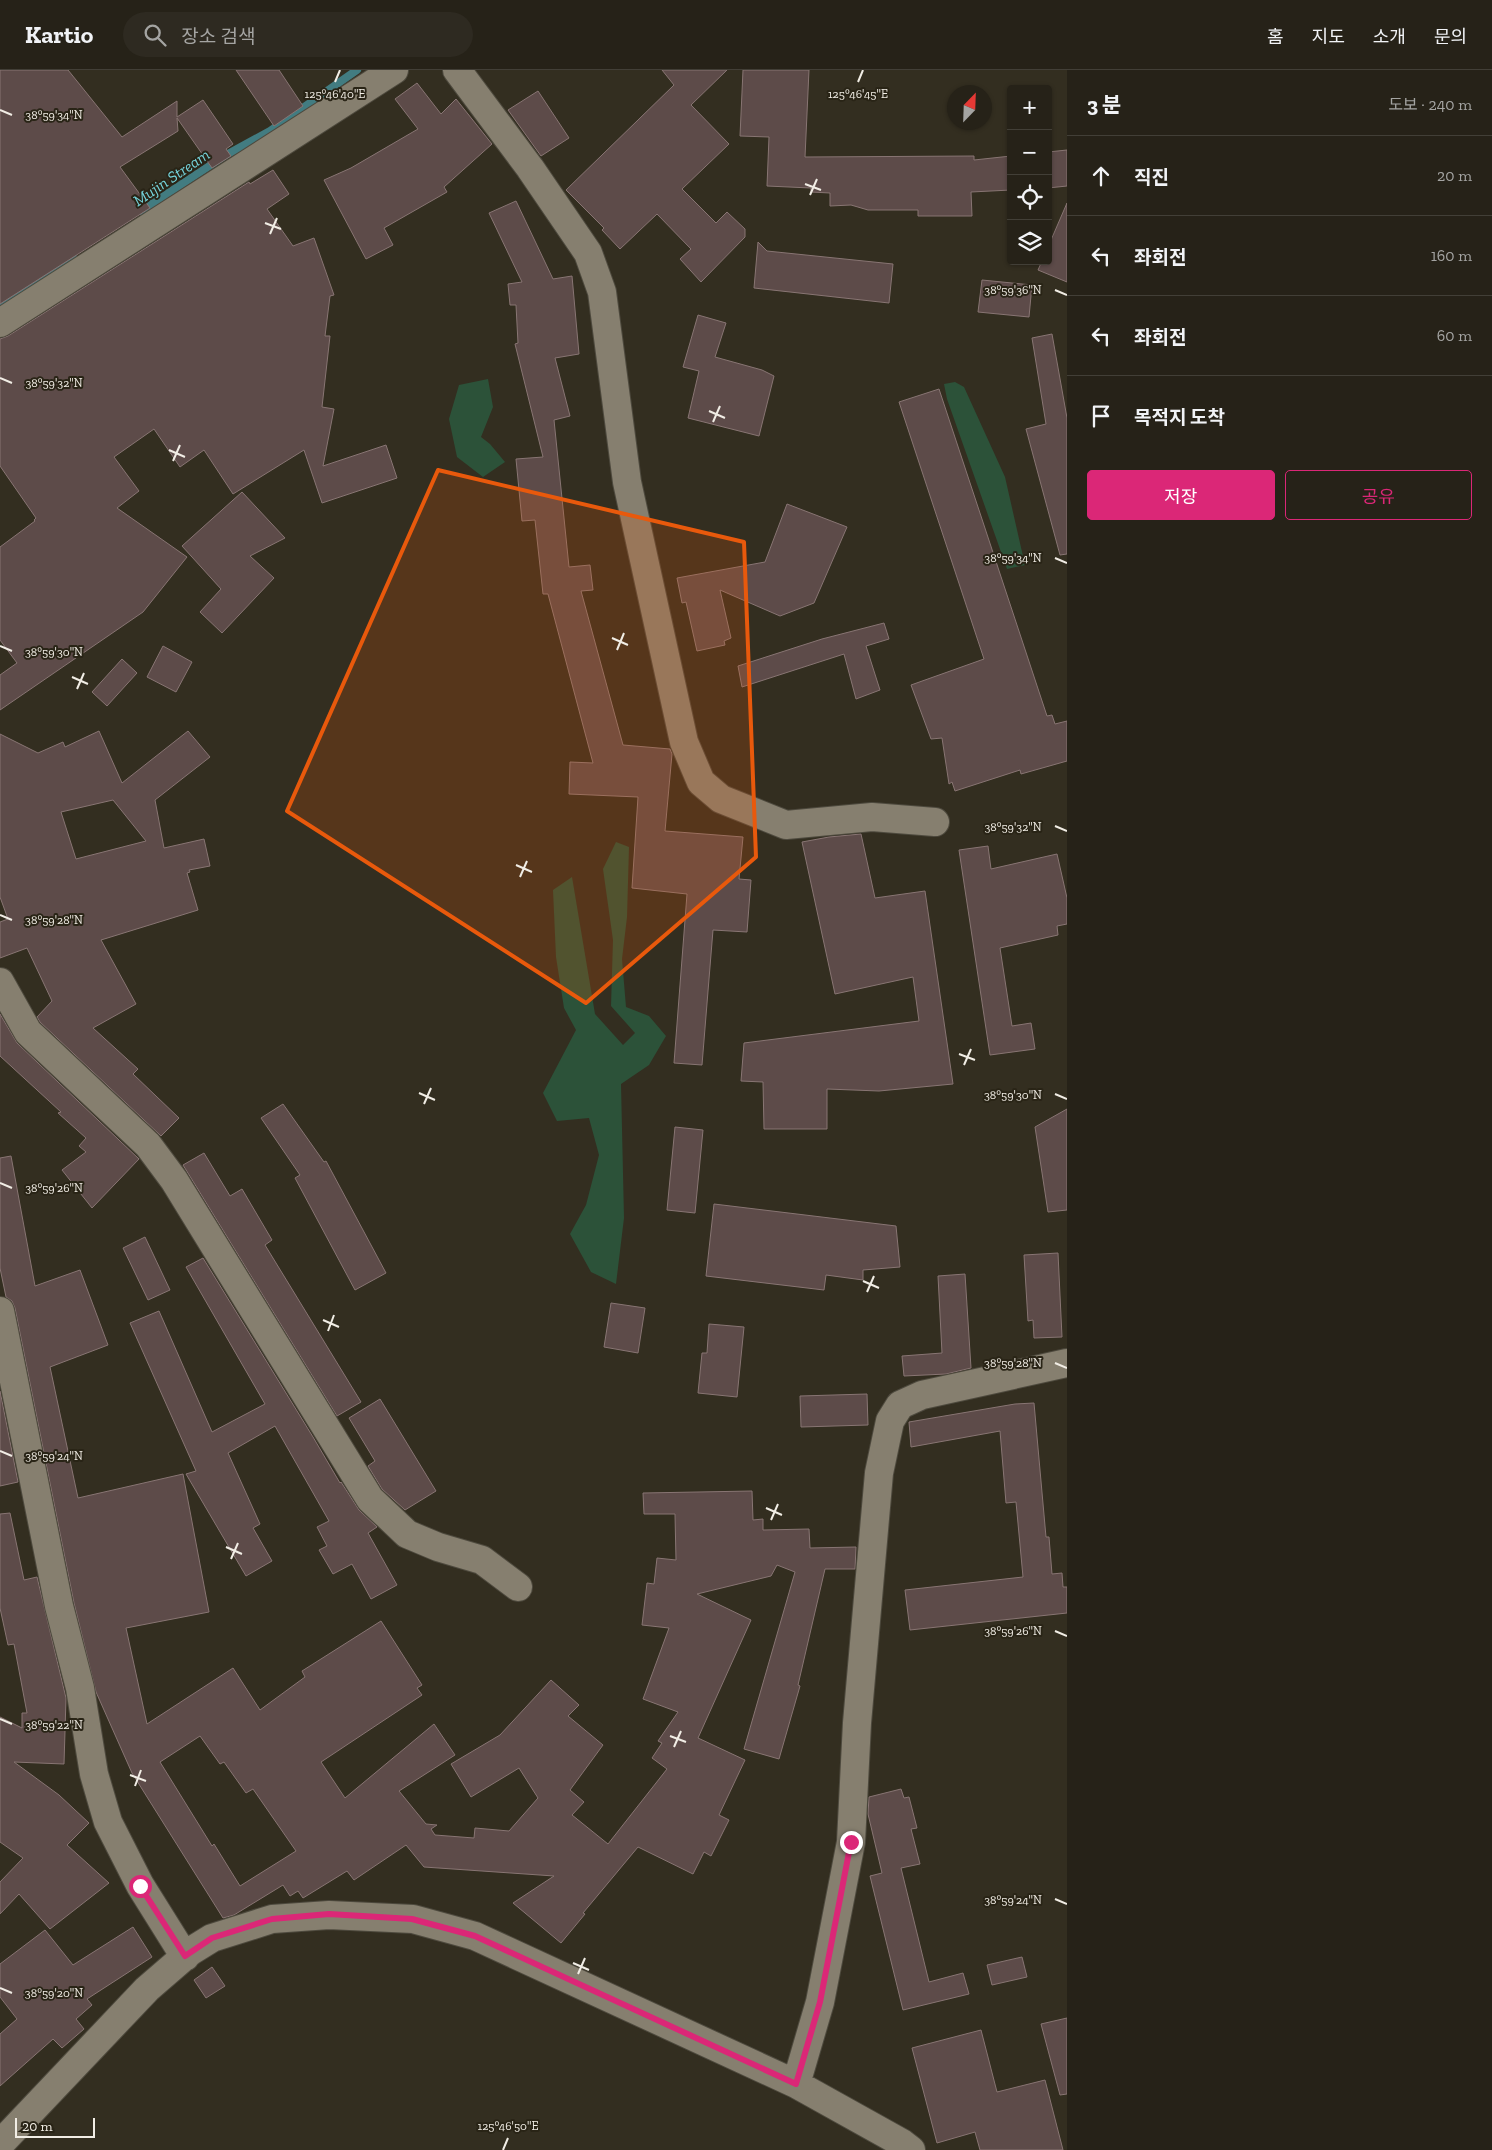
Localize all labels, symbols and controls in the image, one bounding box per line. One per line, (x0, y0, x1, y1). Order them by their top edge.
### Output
search box (123, 12, 473, 57)
text: Kartio (25, 20, 93, 49)
icon: search (141, 21, 169, 49)
text: 장소 검색 (181, 25, 255, 48)
text: 홈 (1267, 26, 1284, 48)
text: 지도 (1312, 26, 1345, 48)
text: 소개 (1373, 26, 1406, 48)
text: 문의 (1434, 26, 1467, 48)
north arrow (947, 85, 992, 130)
map controls (1007, 85, 1052, 265)
button: + (1007, 85, 1052, 130)
text: 125°46'40"E (305, 87, 365, 101)
text: 125°46'45"E (828, 87, 888, 101)
text: 3 분 (1087, 92, 1121, 117)
text: 도보 · 240 m (1388, 95, 1472, 114)
text: 38°59'34"N (25, 108, 83, 122)
button: − (1007, 130, 1052, 175)
water label: Mujin Stream (129, 145, 214, 210)
icon: ahead (1087, 162, 1115, 190)
text: 직진 (1134, 166, 1169, 189)
text: 20 m (1437, 166, 1472, 185)
button: locate (1007, 175, 1052, 220)
button: layers (1007, 220, 1052, 265)
icon: left (1087, 242, 1115, 270)
text: 좌회전 (1134, 246, 1186, 269)
text: 160 m (1431, 246, 1472, 265)
text: 38°59'36"N (984, 283, 1042, 297)
icon: left (1087, 322, 1115, 350)
text: 좌회전 (1134, 326, 1186, 349)
text: 60 m (1437, 326, 1472, 345)
text: 38°59'32"N (25, 376, 83, 390)
icon: arrive (1087, 402, 1115, 430)
text: 목적지 도착 (1134, 406, 1225, 429)
button: 저장 (1087, 470, 1275, 520)
button: 공유 (1285, 470, 1472, 520)
text: 38°59'34"N (984, 551, 1042, 565)
text: 38°59'30"N (25, 645, 83, 659)
text: 38°59'32"N (984, 820, 1042, 834)
text: 38°59'28"N (25, 913, 83, 927)
text: 38°59'30"N (984, 1088, 1042, 1102)
text: 38°59'26"N (25, 1181, 83, 1195)
text: 38°59'28"N (984, 1356, 1042, 1370)
text: 38°59'24"N (25, 1449, 83, 1463)
text: 38°59'26"N (984, 1624, 1042, 1638)
text: 38°59'22"N (25, 1718, 83, 1732)
route end (840, 1831, 863, 1854)
route start (129, 1875, 152, 1898)
text: 38°59'24"N (984, 1893, 1042, 1907)
text: 38°59'20"N (25, 1986, 83, 2000)
scale bar (15, 2115, 95, 2138)
text: 20 m (22, 2118, 53, 2135)
text: 125°46'50"E (478, 2119, 538, 2133)

